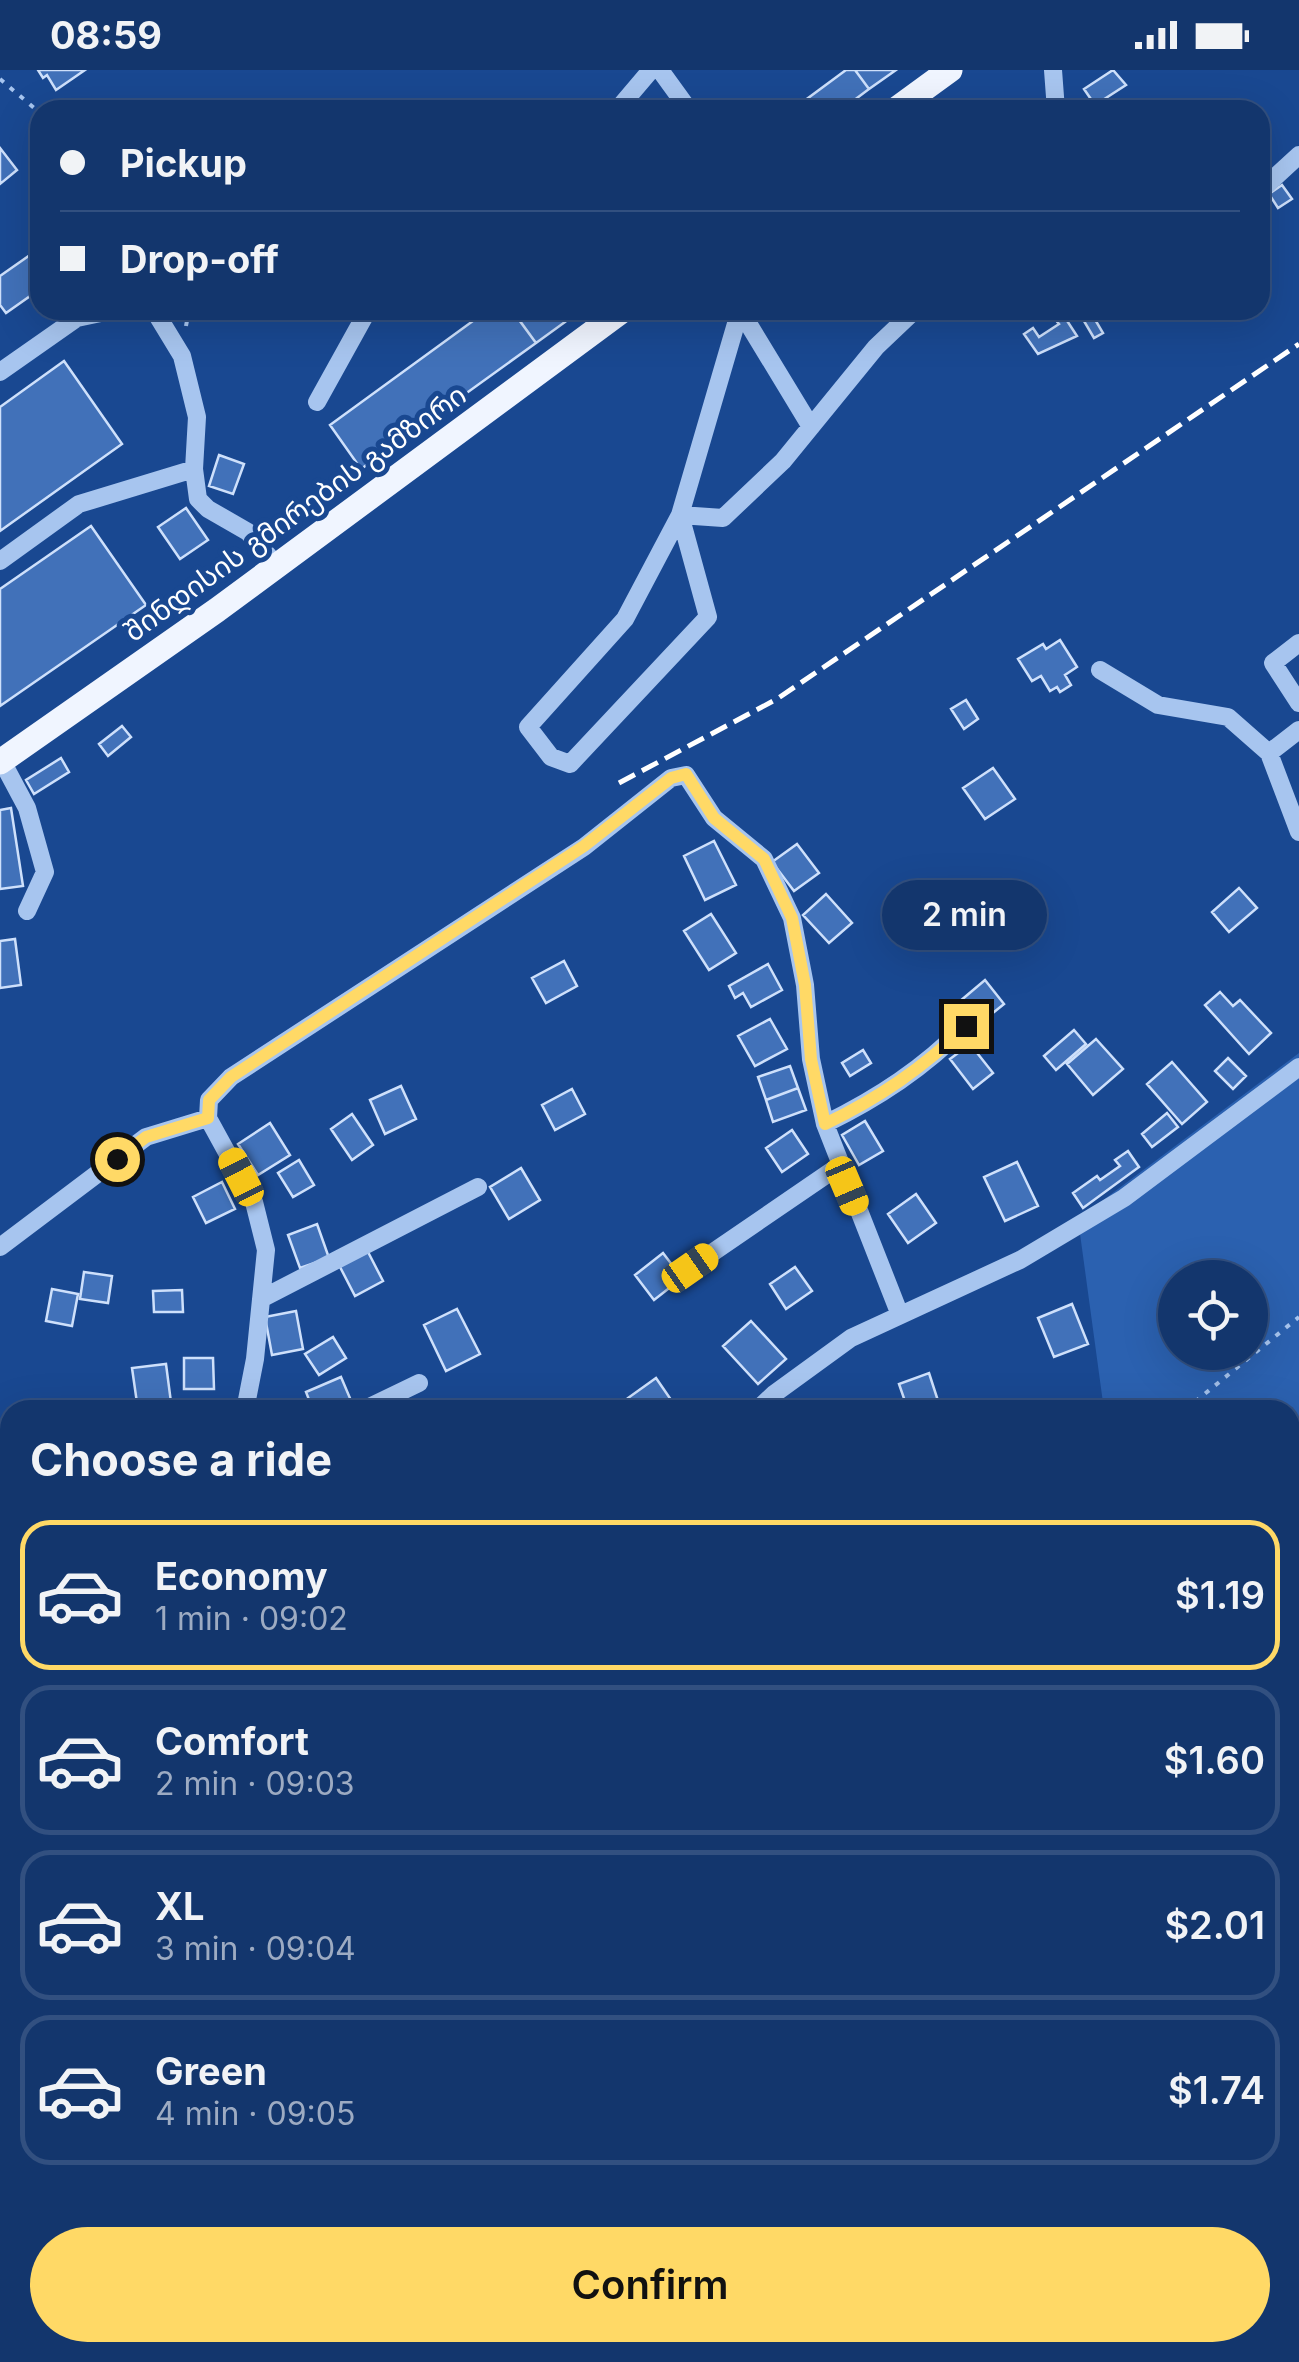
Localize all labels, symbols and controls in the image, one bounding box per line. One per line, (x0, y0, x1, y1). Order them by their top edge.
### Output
text: 08:59 (50, 12, 162, 58)
text: Pickup (120, 140, 247, 186)
text: Drop-off (120, 236, 279, 282)
street label: შინდისის გმირების გამზირი (117, 377, 473, 649)
callout: 2 min (884, 881, 1048, 951)
text: 2 min (922, 895, 1007, 934)
route end (944, 1004, 989, 1049)
route start (95, 1137, 140, 1182)
car (214, 1143, 268, 1211)
car (821, 1153, 873, 1219)
car (657, 1239, 723, 1297)
map controls (1158, 1260, 1268, 1370)
button: locate (1158, 1260, 1268, 1370)
text: Choose a ride (30, 1432, 332, 1487)
icon: car (35, 1550, 125, 1640)
text: Economy (155, 1553, 328, 1599)
text: $1.19 (1175, 1572, 1265, 1618)
text: 1 min · 09:02 (155, 1599, 348, 1638)
icon: car (35, 1715, 125, 1805)
text: Comfort (155, 1718, 309, 1764)
text: $1.60 (1164, 1737, 1265, 1783)
text: 2 min · 09:03 (155, 1764, 355, 1803)
icon: car (35, 1880, 125, 1970)
text: XL (155, 1883, 205, 1929)
text: $2.01 (1164, 1902, 1265, 1948)
text: 3 min · 09:04 (155, 1929, 356, 1968)
icon: car (35, 2045, 125, 2135)
text: Green (155, 2048, 267, 2094)
text: $1.74 (1168, 2067, 1265, 2113)
text: 4 min · 09:05 (155, 2094, 355, 2133)
button: Confirm (30, 2227, 1270, 2342)

